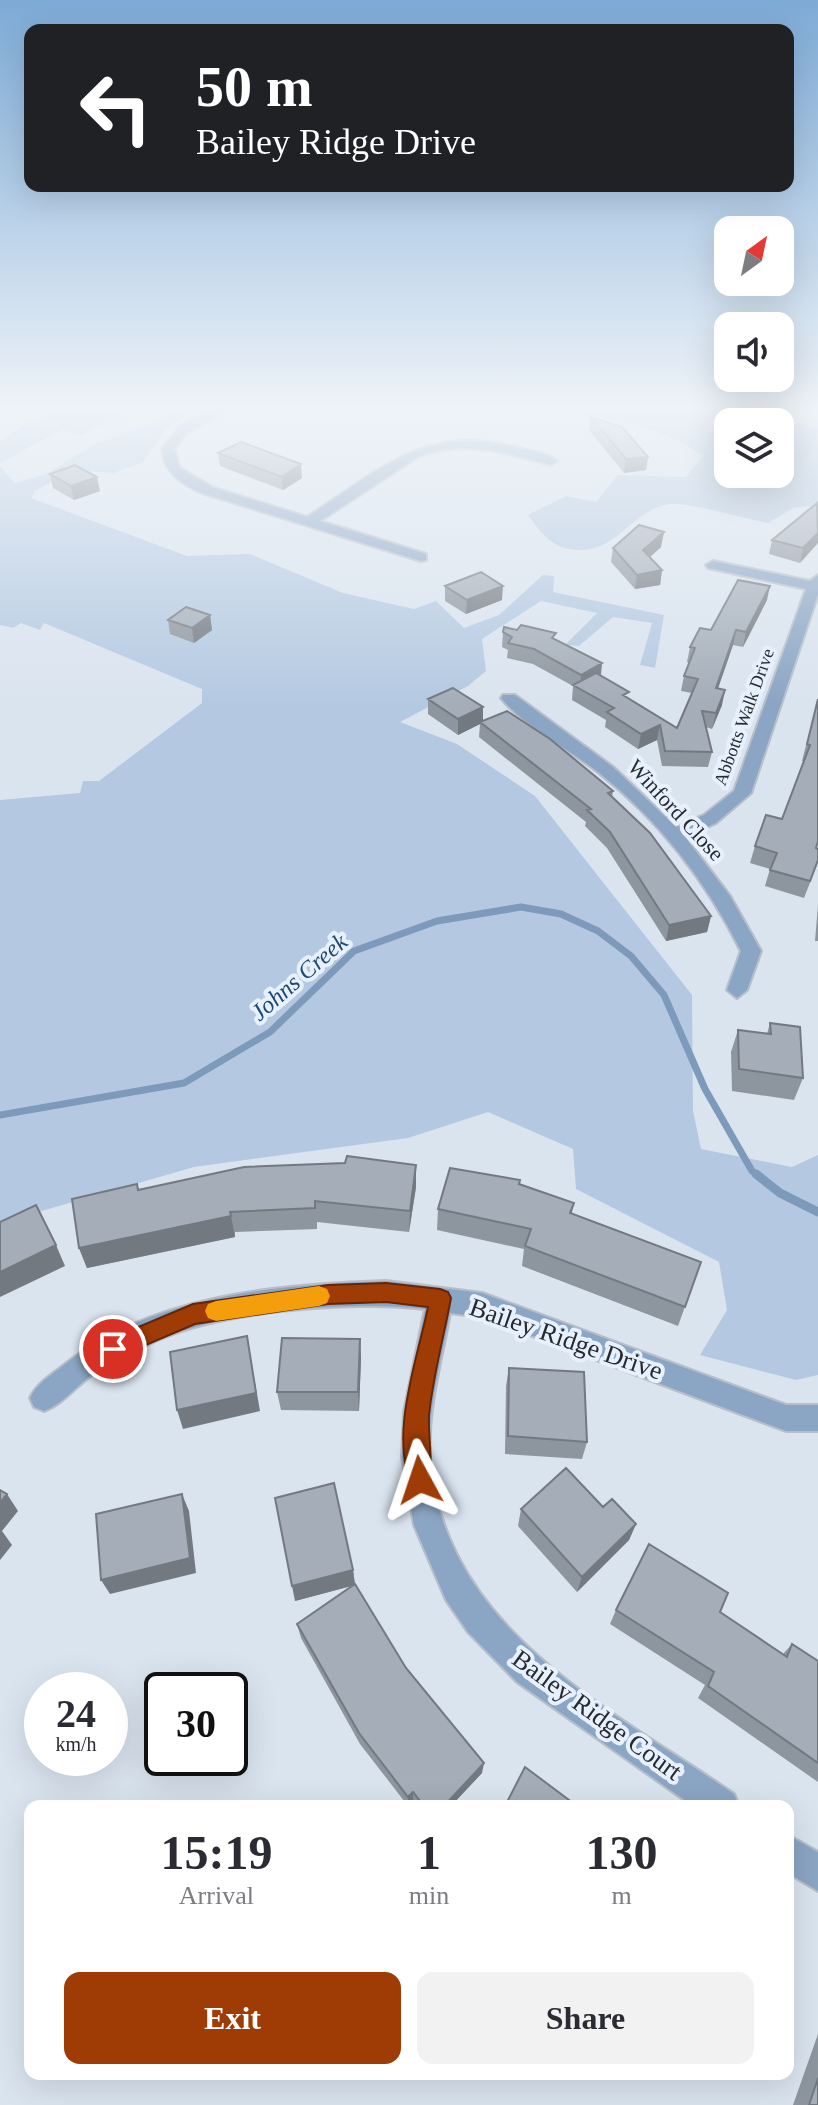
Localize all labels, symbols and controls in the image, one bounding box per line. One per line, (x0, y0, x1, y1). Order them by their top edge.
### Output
icon: left (64, 56, 168, 160)
text: 50 m (196, 56, 313, 118)
text: Bailey Ridge Drive (196, 122, 476, 162)
north arrow (714, 216, 794, 296)
map controls (714, 216, 794, 488)
button: sound (714, 312, 794, 392)
button: layers (714, 408, 794, 488)
street label: Abbotts Walk Drive (710, 646, 778, 788)
street label: Winford Close (623, 754, 729, 866)
water label: Johns Creek (246, 928, 352, 1026)
street label: Bailey Ridge Drive (466, 1292, 666, 1386)
pin (79, 1315, 147, 1383)
icon: arrive (91, 1327, 135, 1371)
position arrow (378, 1438, 462, 1522)
street label: Bailey Ridge Court (507, 1644, 688, 1787)
speed limit sign: 30 (144, 1672, 248, 1776)
text: 24 (56, 1691, 96, 1736)
text: km/h (55, 1733, 97, 1755)
text: 15:19 (160, 1826, 272, 1879)
text: 1 (417, 1826, 441, 1879)
text: 130 (586, 1826, 658, 1879)
text: Arrival (179, 1881, 254, 1910)
text: min (409, 1881, 449, 1910)
text: m (611, 1881, 632, 1910)
button: Exit (64, 1972, 401, 2064)
button: Share (417, 1972, 754, 2064)

